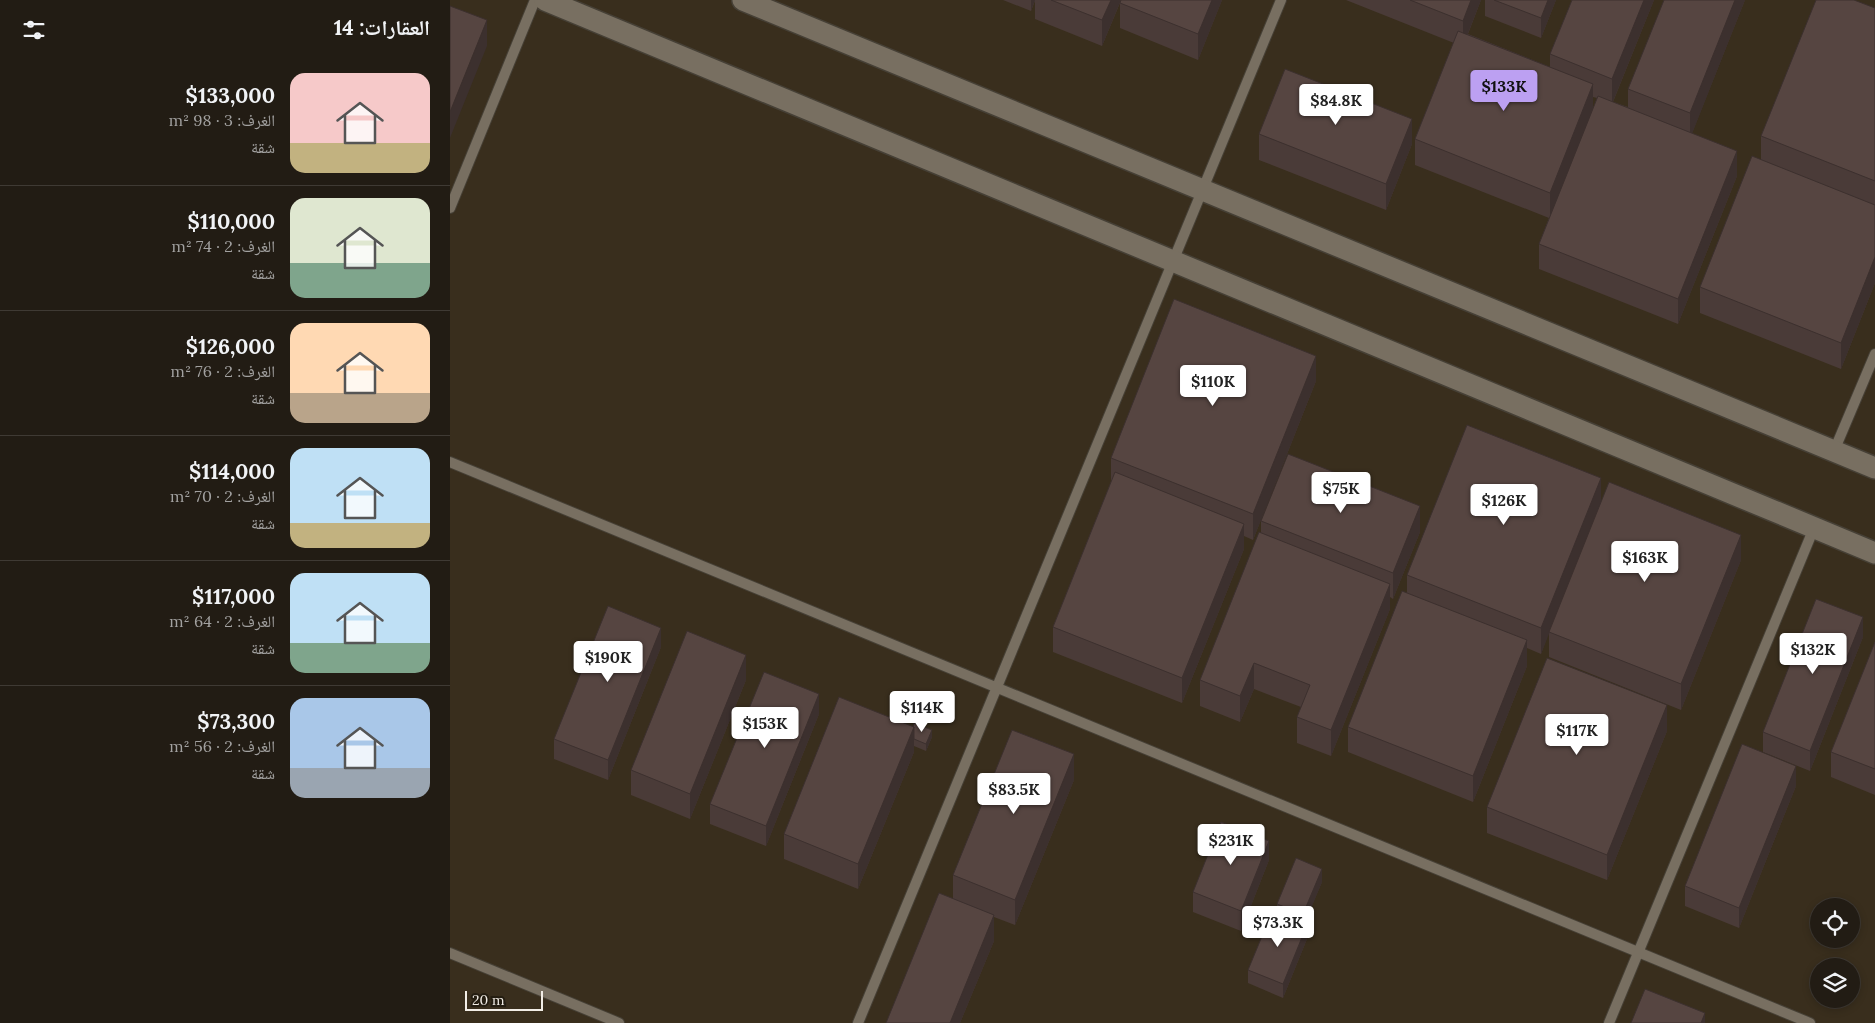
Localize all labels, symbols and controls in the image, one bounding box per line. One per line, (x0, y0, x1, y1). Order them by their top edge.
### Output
text: العقارات: 14 (334, 14, 430, 41)
icon: filters (20, 16, 48, 44)
pin: $133K (1469, 70, 1539, 112)
text: $133K (1481, 76, 1527, 96)
text: $133,000 (186, 82, 275, 109)
pin: $84.8K (1295, 84, 1377, 126)
text: $84.8K (1310, 90, 1362, 110)
icon: home (330, 93, 390, 153)
text: الغرف: 3 · 98 m² (169, 110, 275, 130)
text: شقة (251, 137, 275, 157)
text: $110,000 (188, 208, 275, 235)
icon: home (330, 218, 390, 278)
text: الغرف: 2 · 74 m² (171, 236, 275, 256)
text: شقة (251, 263, 275, 283)
text: $126,000 (186, 333, 275, 360)
icon: home (330, 343, 390, 403)
text: الغرف: 2 · 76 m² (171, 361, 275, 381)
pin: $110K (1178, 364, 1248, 407)
text: $110K (1191, 371, 1235, 391)
text: شقة (251, 388, 275, 408)
text: $114,000 (189, 458, 275, 485)
icon: home (330, 468, 390, 528)
pin: $75K (1311, 472, 1371, 514)
text: $75K (1323, 478, 1359, 498)
pin: $126K (1469, 484, 1539, 526)
text: الغرف: 2 · 70 m² (170, 486, 275, 506)
text: $126K (1481, 490, 1527, 510)
text: شقة (251, 513, 275, 533)
pin: $163K (1610, 540, 1680, 583)
text: $163K (1622, 547, 1668, 567)
text: $117,000 (192, 583, 275, 610)
icon: home (330, 593, 390, 653)
text: الغرف: 2 · 64 m² (169, 611, 275, 631)
pin: $132K (1778, 632, 1848, 675)
text: شقة (251, 638, 275, 658)
text: $132K (1791, 639, 1835, 659)
pin: $190K (573, 640, 643, 683)
text: $190K (585, 647, 631, 667)
pin: $114K (887, 690, 957, 733)
text: $114K (901, 697, 943, 717)
pin: $153K (730, 706, 800, 749)
text: $73,300 (197, 708, 275, 735)
text: $153K (743, 713, 787, 733)
pin: $117K (1542, 714, 1612, 756)
icon: home (330, 718, 390, 778)
text: $117K (1556, 720, 1598, 740)
text: الغرف: 2 · 56 m² (169, 736, 275, 756)
text: شقة (251, 763, 275, 783)
pin: $83.5K (973, 772, 1055, 815)
text: $83.5K (988, 779, 1040, 799)
pin: $231K (1196, 824, 1266, 866)
text: $231K (1209, 830, 1253, 850)
map controls (1810, 898, 1860, 1008)
button: locate (1810, 898, 1860, 948)
pin: $73.3K (1237, 906, 1319, 948)
text: $73.3K (1253, 912, 1303, 932)
button: layers (1810, 958, 1860, 1008)
scale bar (465, 988, 542, 1011)
text: 20 m (472, 991, 504, 1009)

